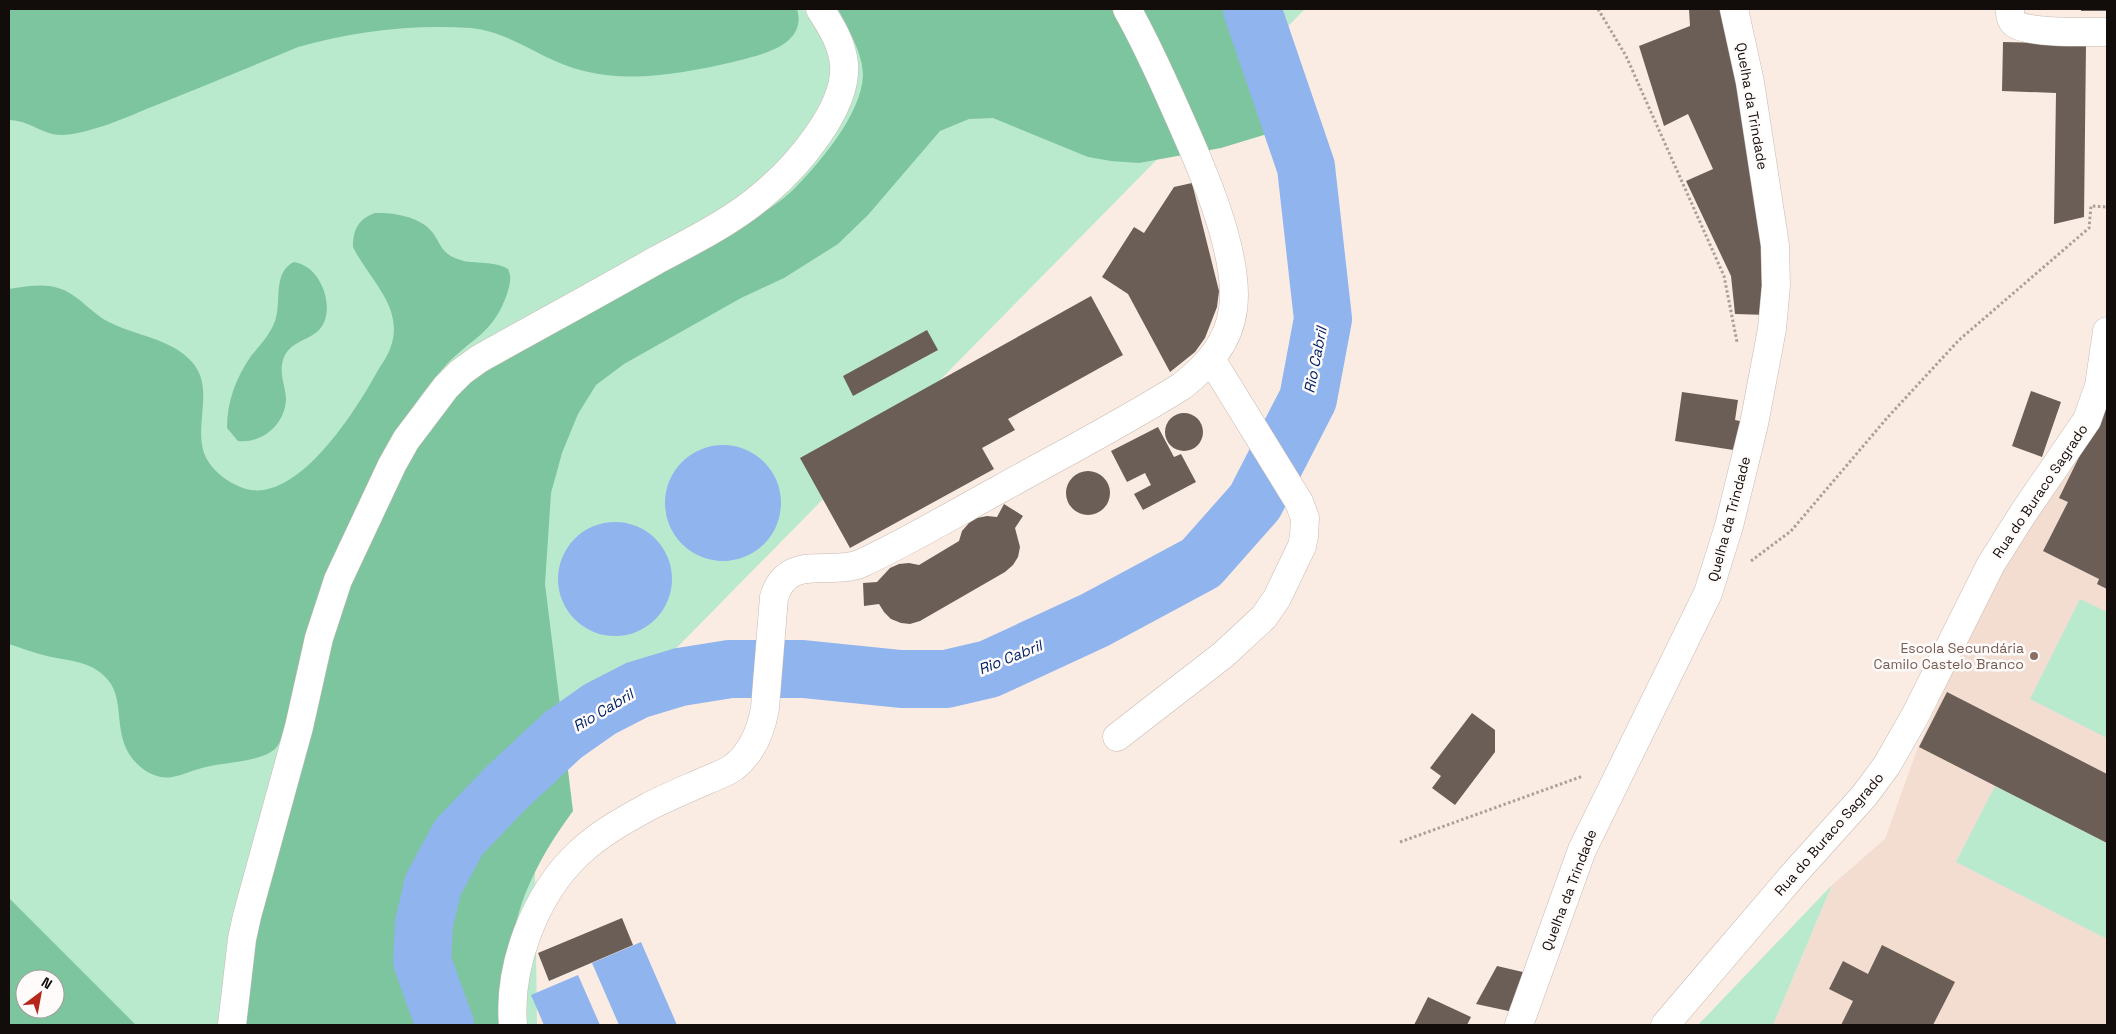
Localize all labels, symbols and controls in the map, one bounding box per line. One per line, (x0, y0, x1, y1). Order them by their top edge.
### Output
street label: Quelha da Trindade (1732, 41, 1772, 171)
water label: Rio Cabril (1299, 323, 1331, 395)
street label: Rua do Buraco Sagrado (1988, 421, 2092, 561)
street label: Quelha da Trindade (1704, 454, 1754, 584)
water label: Rio Cabril (975, 635, 1047, 678)
place label: Escola Secundária Camilo Castelo Branco (1874, 639, 2024, 673)
marker: Escola Secundária Camilo Castelo Branco (2028, 650, 2040, 662)
water label: Rio Cabril (569, 683, 639, 735)
street label: Rua do Buraco Sagrado (1770, 769, 1888, 899)
street label: Quelha da Trindade (1538, 827, 1600, 953)
north arrow (15, 969, 65, 1019)
text: N (38, 973, 56, 993)

